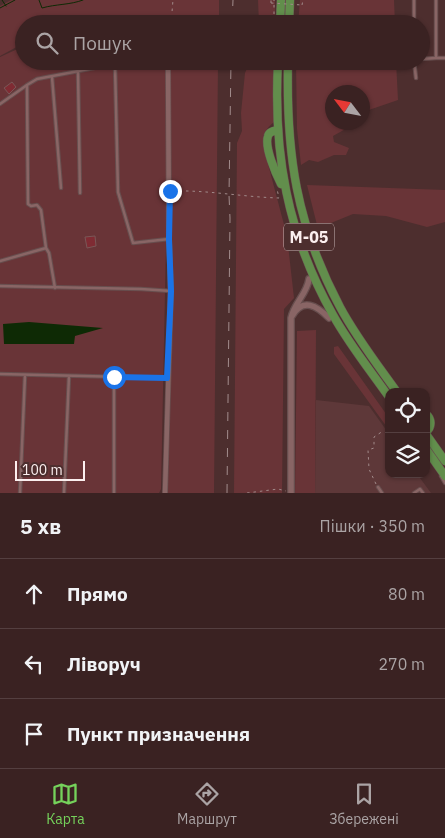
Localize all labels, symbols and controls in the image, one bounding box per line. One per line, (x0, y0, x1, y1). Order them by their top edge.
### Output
search box (15, 15, 430, 70)
icon: search (33, 29, 61, 57)
text: Пошук (73, 31, 132, 55)
north arrow (325, 85, 370, 130)
route end (159, 180, 182, 203)
road number: М-05 (284, 223, 334, 250)
route start (103, 366, 126, 389)
map controls (385, 388, 430, 478)
button: locate (385, 388, 430, 433)
button: layers (385, 433, 430, 478)
scale bar (15, 458, 85, 481)
text: 100 m (22, 461, 63, 479)
text: 5 хв (20, 512, 61, 540)
text: Пішки · 350 m (320, 516, 425, 536)
icon: ahead (20, 580, 48, 608)
text: Прямо (67, 582, 128, 606)
text: 80 m (388, 584, 425, 604)
icon: left (20, 650, 48, 678)
text: Ліворуч (67, 652, 141, 676)
text: 270 m (378, 654, 425, 674)
icon: arrive (20, 720, 48, 748)
text: Пункт призначення (67, 722, 250, 746)
tab: Карта (46, 780, 85, 828)
tab: Маршрут (177, 780, 237, 828)
tab: Збережені (329, 780, 399, 828)

